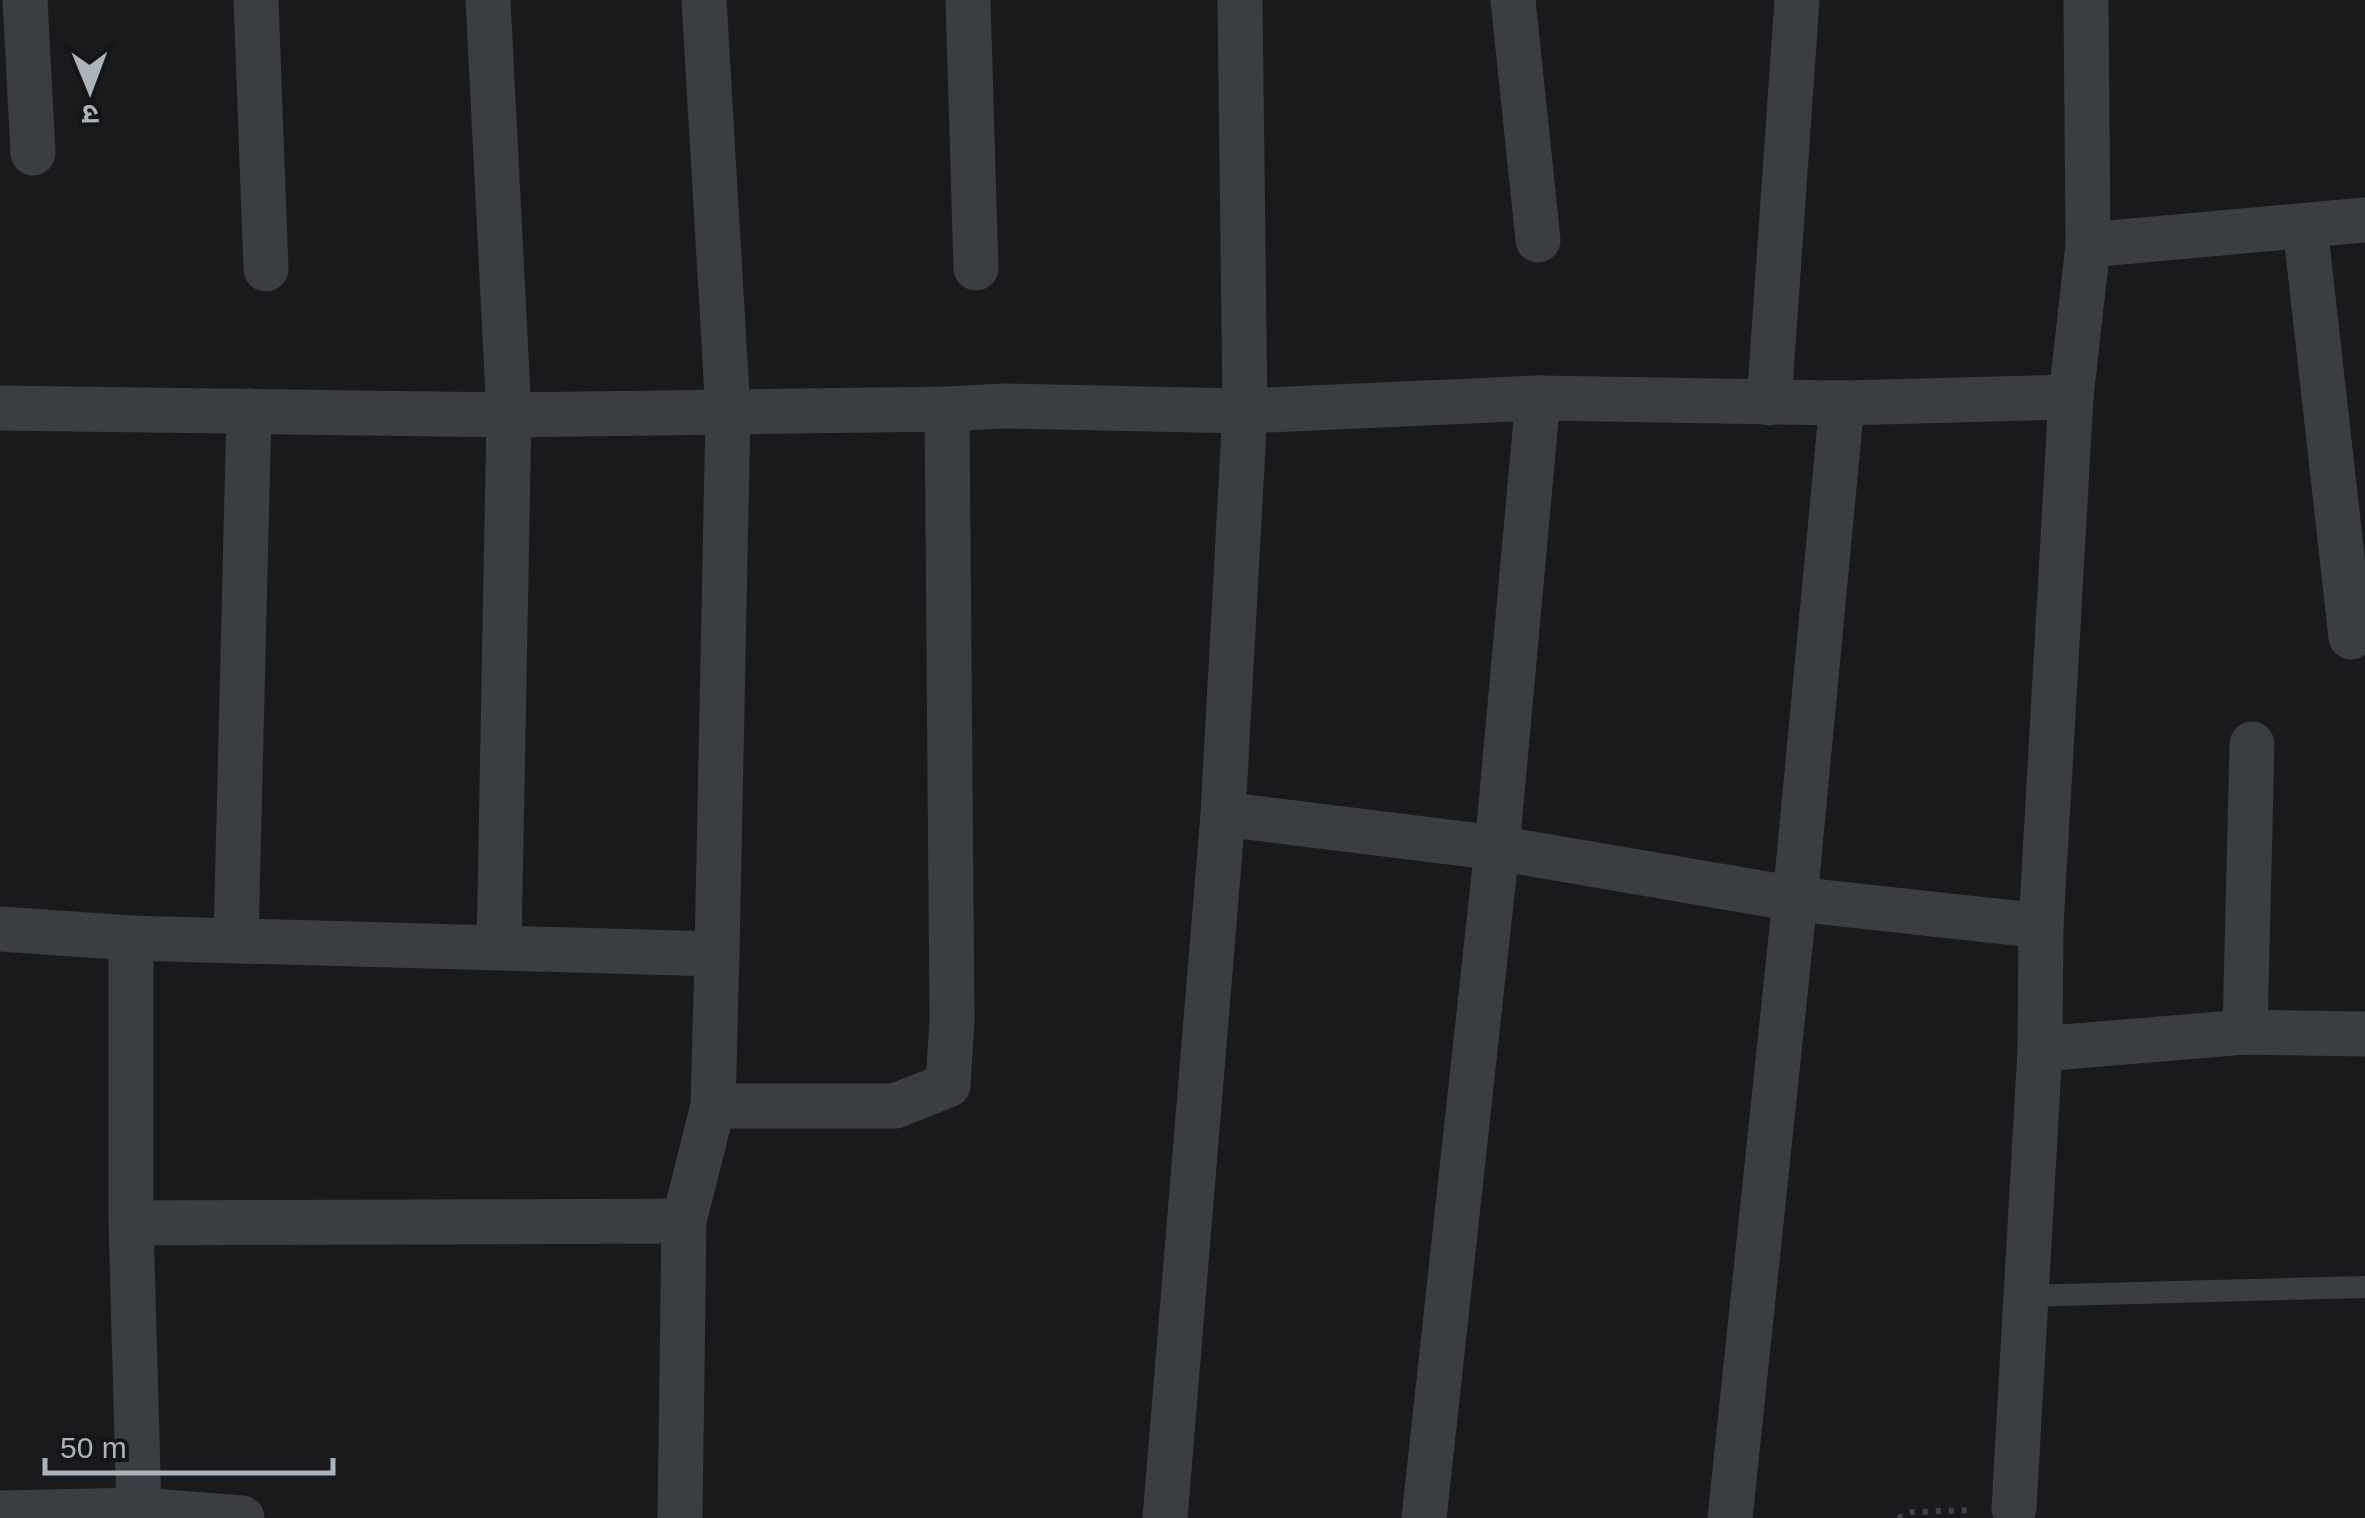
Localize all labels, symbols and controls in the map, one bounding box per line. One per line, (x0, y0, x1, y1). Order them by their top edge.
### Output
north arrow (40, 40, 140, 140)
text: उ (81, 99, 99, 130)
scale bar (45, 1413, 332, 1475)
text: 50 m (60, 1431, 127, 1464)

